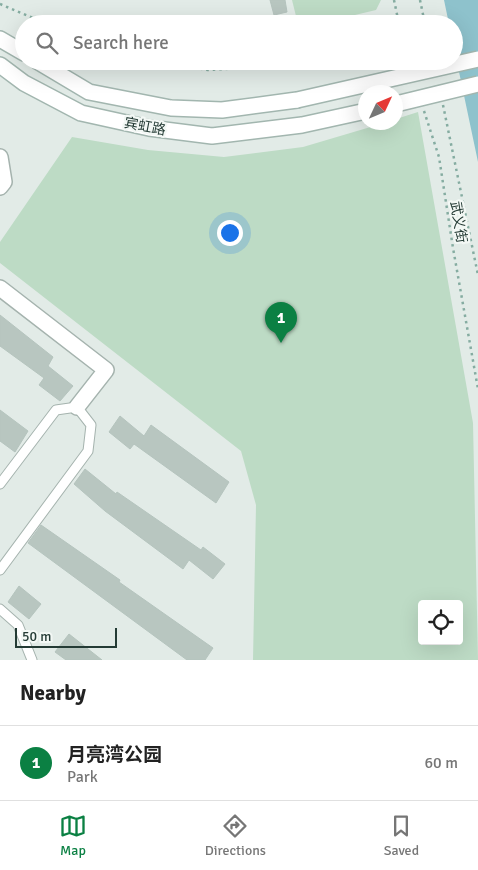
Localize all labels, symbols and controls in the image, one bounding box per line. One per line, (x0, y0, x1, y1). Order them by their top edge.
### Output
search box (15, 15, 463, 70)
icon: search (33, 29, 61, 57)
text: Search here (73, 31, 169, 55)
north arrow (358, 85, 403, 130)
street label: 宾虹路 (123, 114, 167, 139)
street label: 武义街 (447, 200, 470, 244)
your location (217, 220, 243, 246)
pin: 1 (265, 302, 297, 343)
map controls (418, 600, 463, 645)
button: locate (418, 600, 463, 645)
scale bar (15, 625, 118, 648)
text: 50 m (22, 628, 51, 645)
text: Nearby (20, 680, 86, 706)
text: 月亮湾公园 (67, 743, 162, 767)
text: 1 (32, 753, 40, 773)
text: 60 m (424, 753, 458, 773)
text: Park (67, 767, 98, 787)
tab: Map (59, 812, 87, 859)
tab: Directions (205, 812, 266, 859)
tab: Saved (384, 812, 419, 859)

